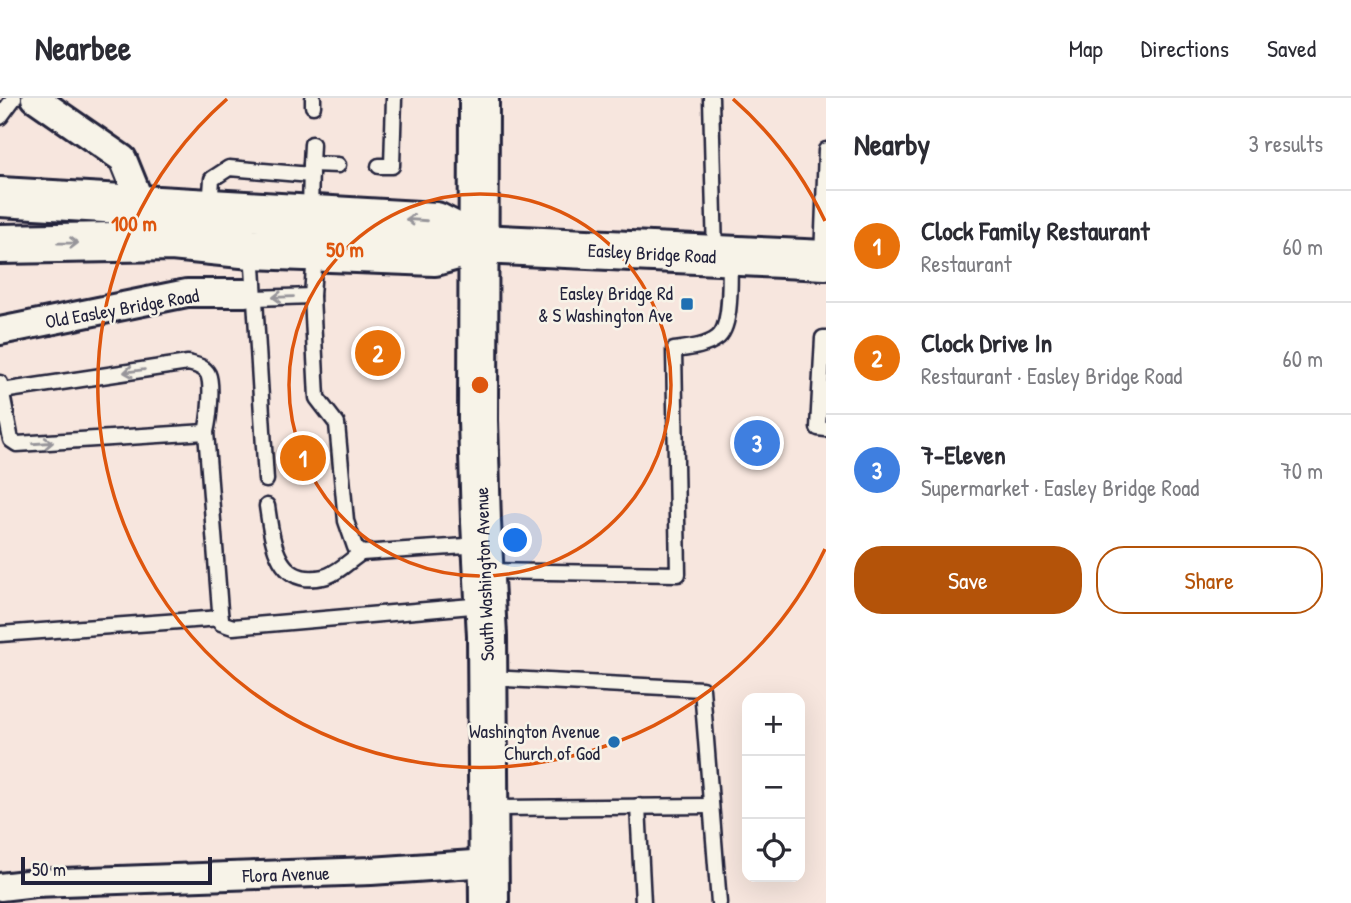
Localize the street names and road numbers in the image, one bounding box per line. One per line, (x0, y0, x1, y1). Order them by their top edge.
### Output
street label: Easley Bridge Road (587, 237, 717, 269)
street label: Old Easley Bridge Road (43, 282, 202, 334)
street label: South Washington Avenue (468, 486, 500, 661)
street label: Flora Avenue (241, 859, 330, 889)

